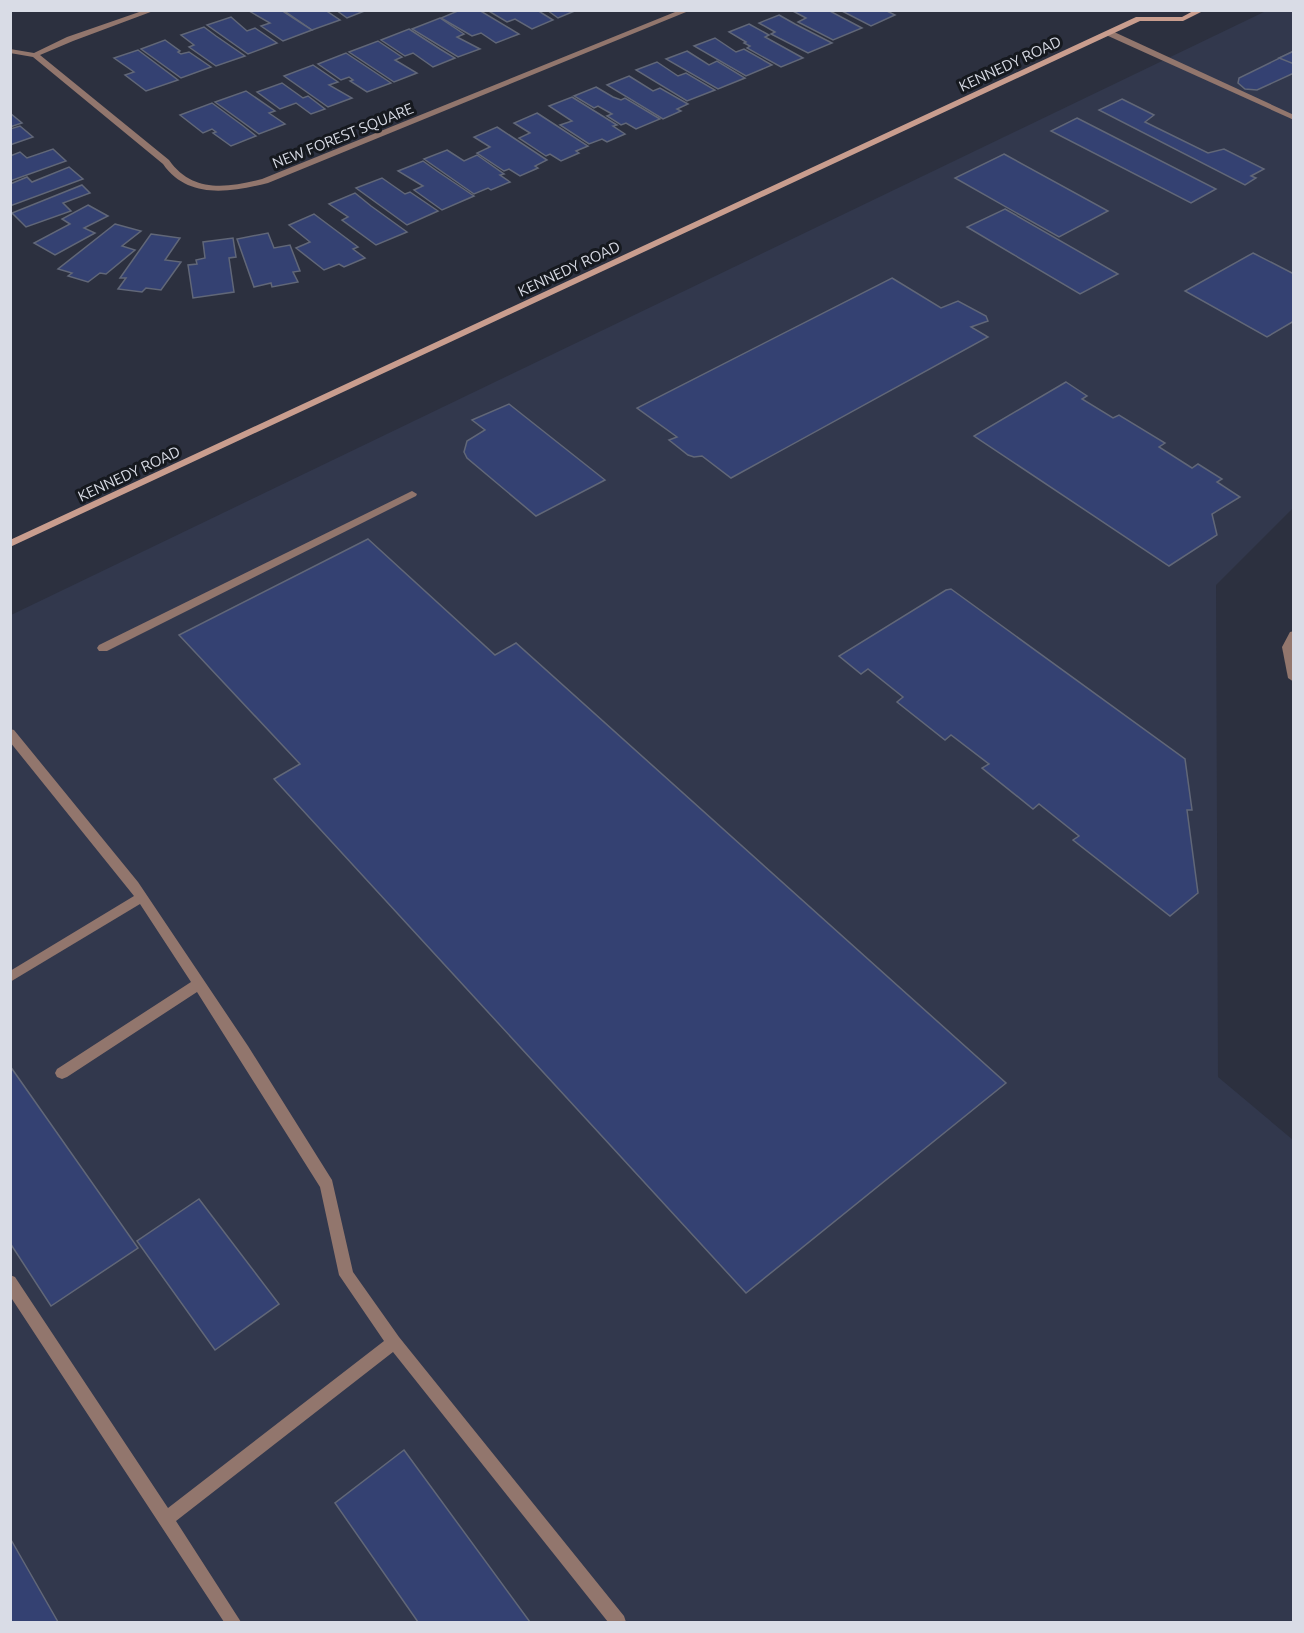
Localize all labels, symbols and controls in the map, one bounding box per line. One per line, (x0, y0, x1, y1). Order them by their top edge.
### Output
street label: KENNEDY ROAD (956, 32, 1064, 95)
street label: NEW FOREST SQUARE (270, 99, 416, 172)
street label: KENNEDY ROAD (515, 237, 623, 300)
street label: KENNEDY ROAD (75, 442, 183, 505)

